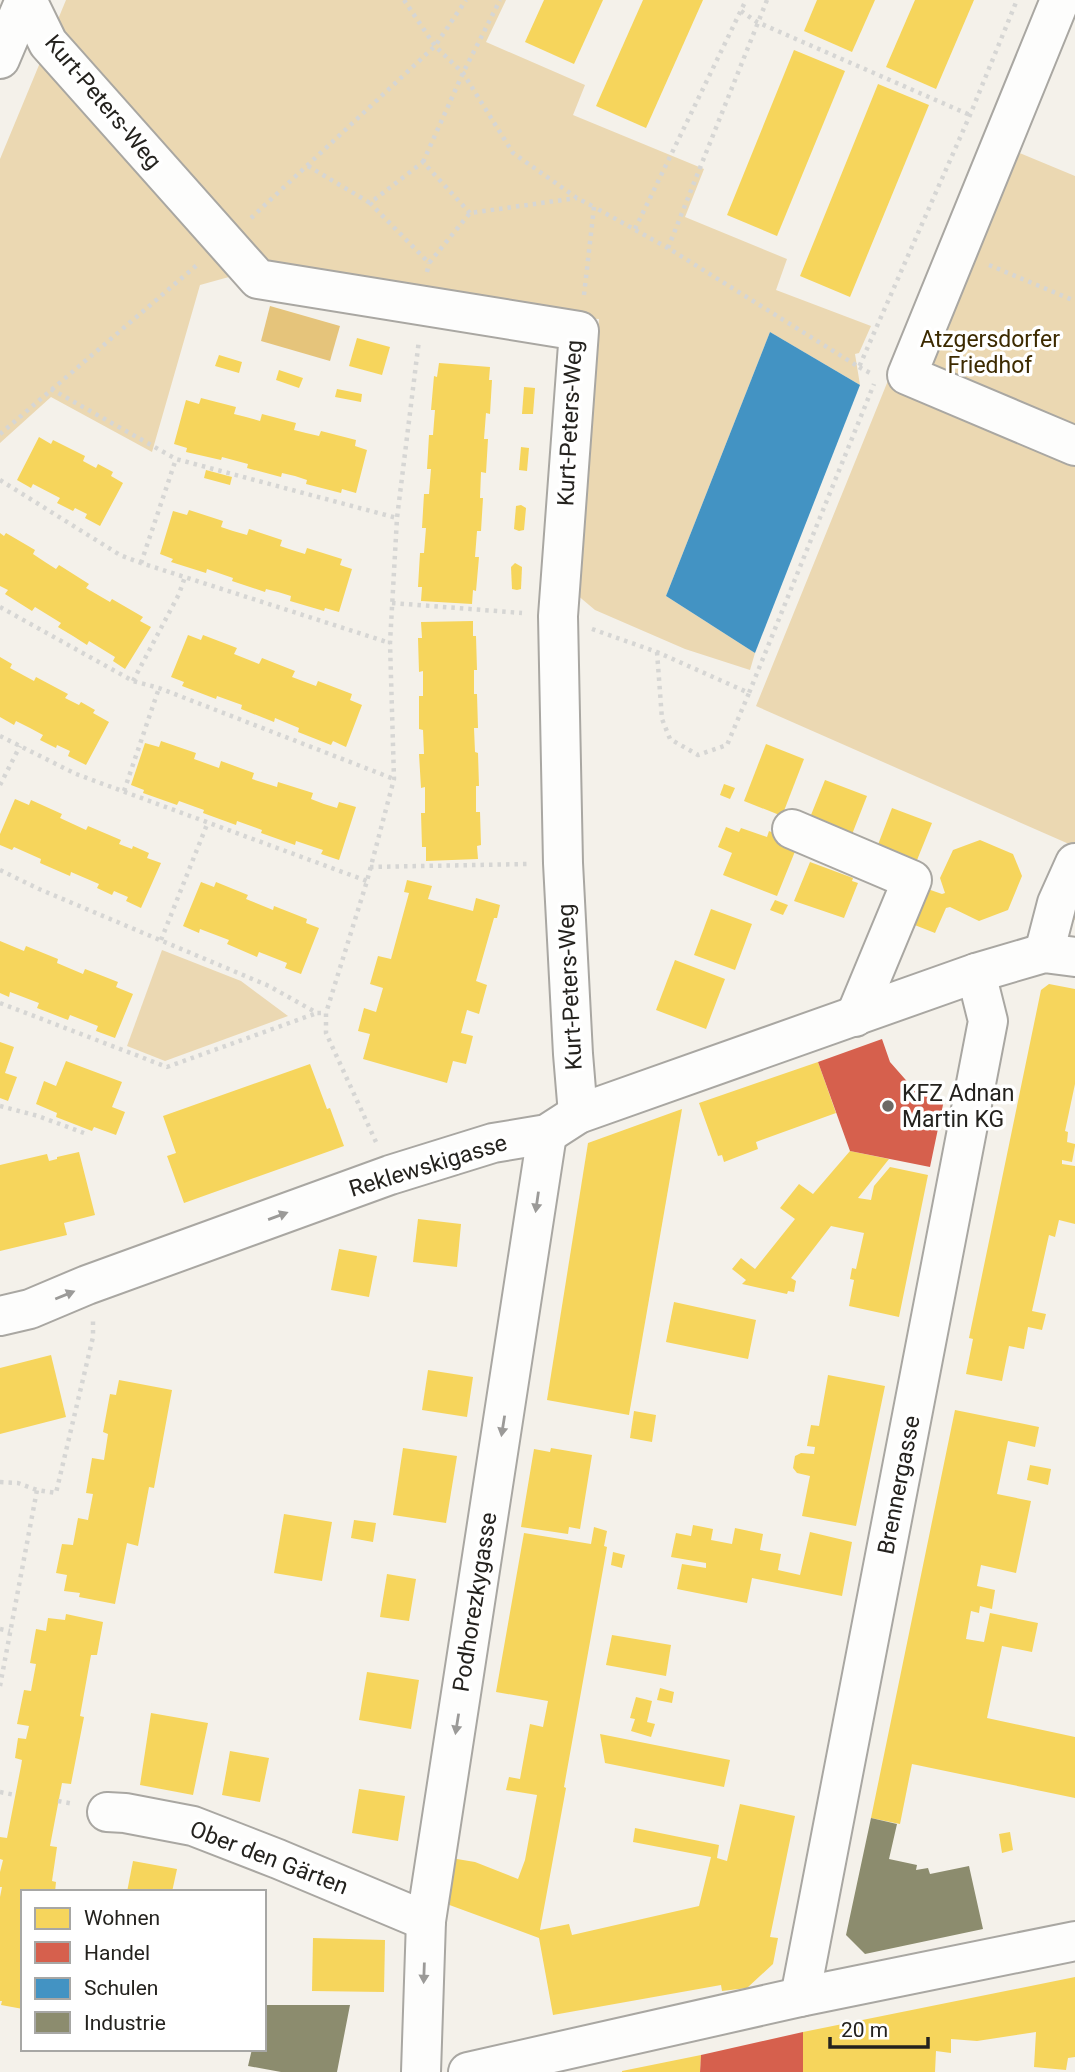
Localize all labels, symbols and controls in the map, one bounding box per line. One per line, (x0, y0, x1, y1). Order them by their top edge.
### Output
street label: Kurt-Peters-Weg (39, 30, 167, 174)
park label: Atzgersdorfer Friedhof (920, 326, 1060, 379)
street label: Kurt-Peters-Weg (552, 339, 588, 507)
street label: Kurt-Peters-Weg (552, 903, 588, 1071)
place label: KFZ Adnan Martin KG (902, 1080, 1015, 1133)
marker: KFZ Adnan Martin KG (880, 1098, 896, 1114)
street label: Reklewskigasse (346, 1129, 510, 1203)
one-way arrow (532, 1191, 543, 1213)
one-way arrow (268, 1210, 289, 1221)
one-way arrow (54, 1289, 75, 1300)
street label: Brennergasse (872, 1413, 926, 1557)
one-way arrow (497, 1415, 508, 1437)
street label: Podhorezkygasse (447, 1510, 503, 1694)
one-way arrow (451, 1713, 462, 1735)
street label: Ober den Gärten (186, 1815, 352, 1901)
legend (21, 1890, 266, 2051)
text: Wohnen (84, 1906, 160, 1930)
text: Handel (84, 1941, 150, 1965)
one-way arrow (419, 1963, 430, 1985)
text: Schulen (84, 1976, 158, 2000)
scale bar (830, 2006, 928, 2050)
text: Industrie (84, 2011, 166, 2035)
text: 20 m (841, 2018, 888, 2042)

